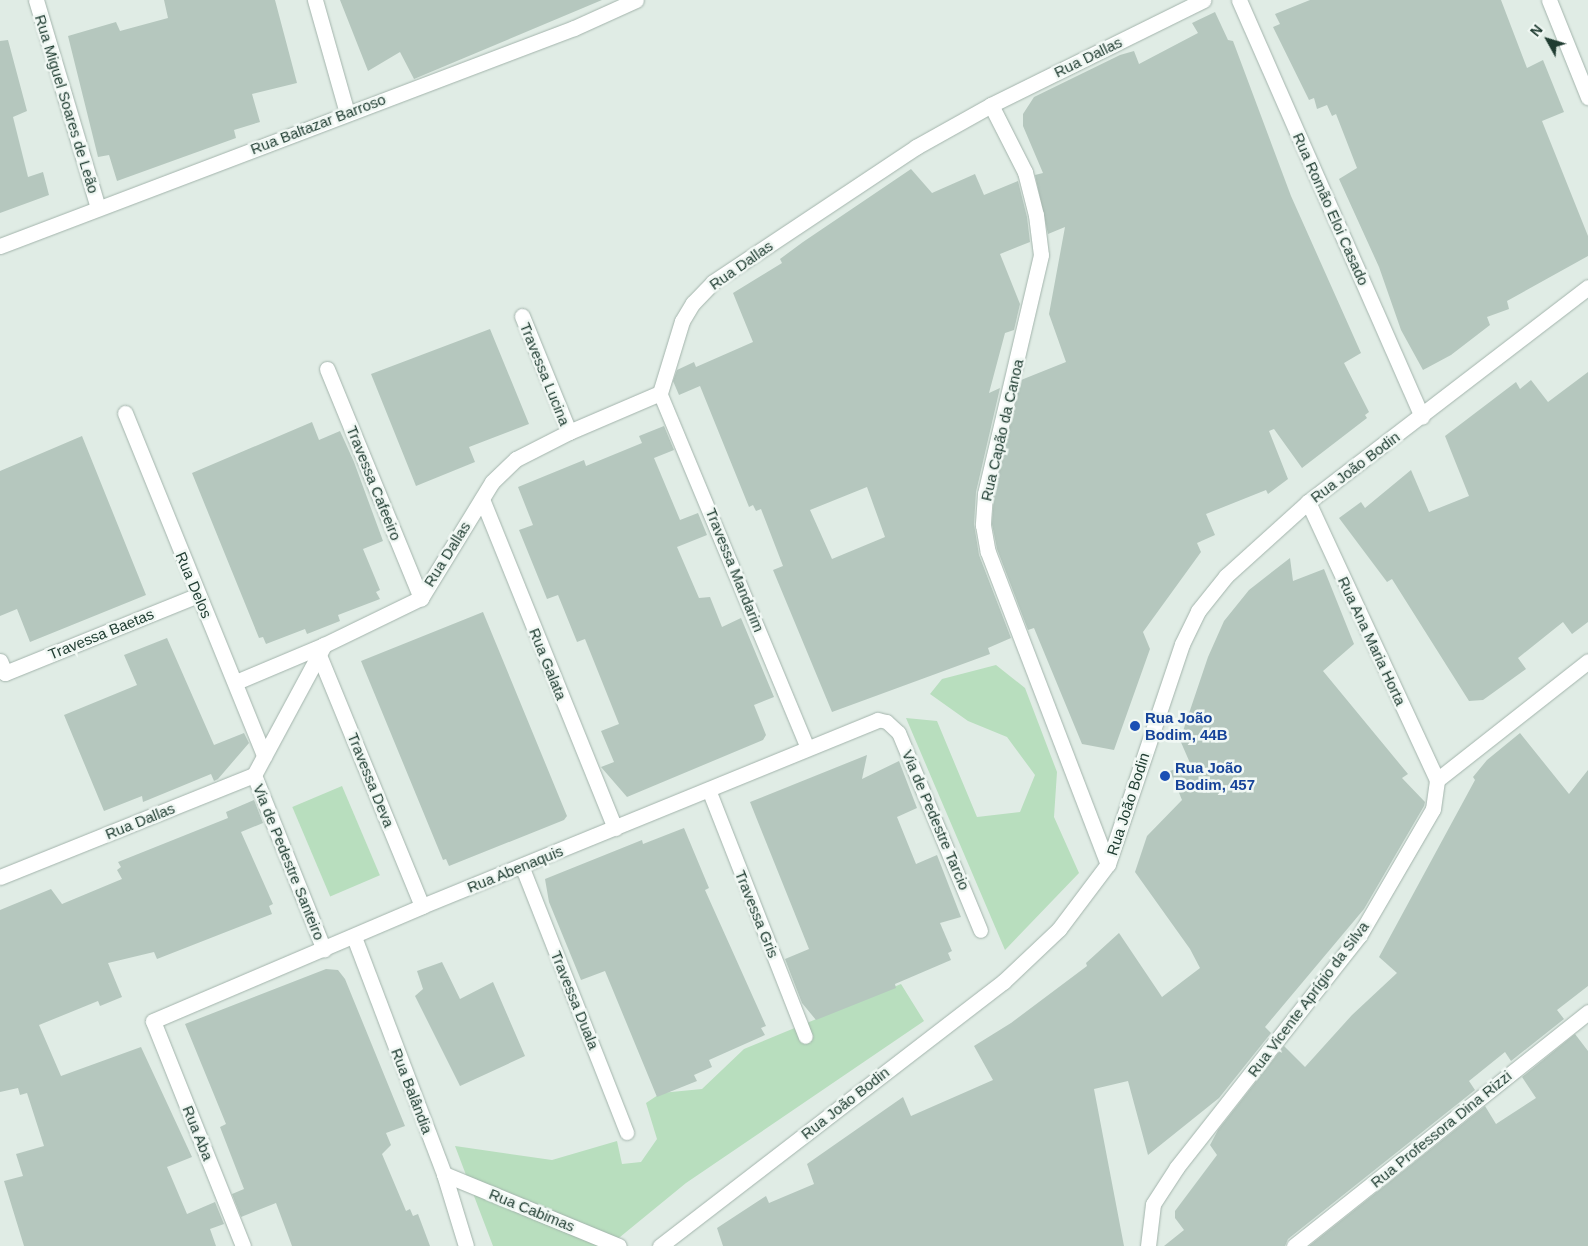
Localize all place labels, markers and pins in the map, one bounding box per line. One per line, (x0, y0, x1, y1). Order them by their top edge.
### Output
place label: Rua João Bodim, 44B (1145, 708, 1228, 743)
marker: Rua João Bodim, 44B (1129, 720, 1141, 732)
place label: Rua João Bodim, 457 (1175, 758, 1255, 793)
marker: Rua João Bodim, 457 (1159, 770, 1171, 782)

